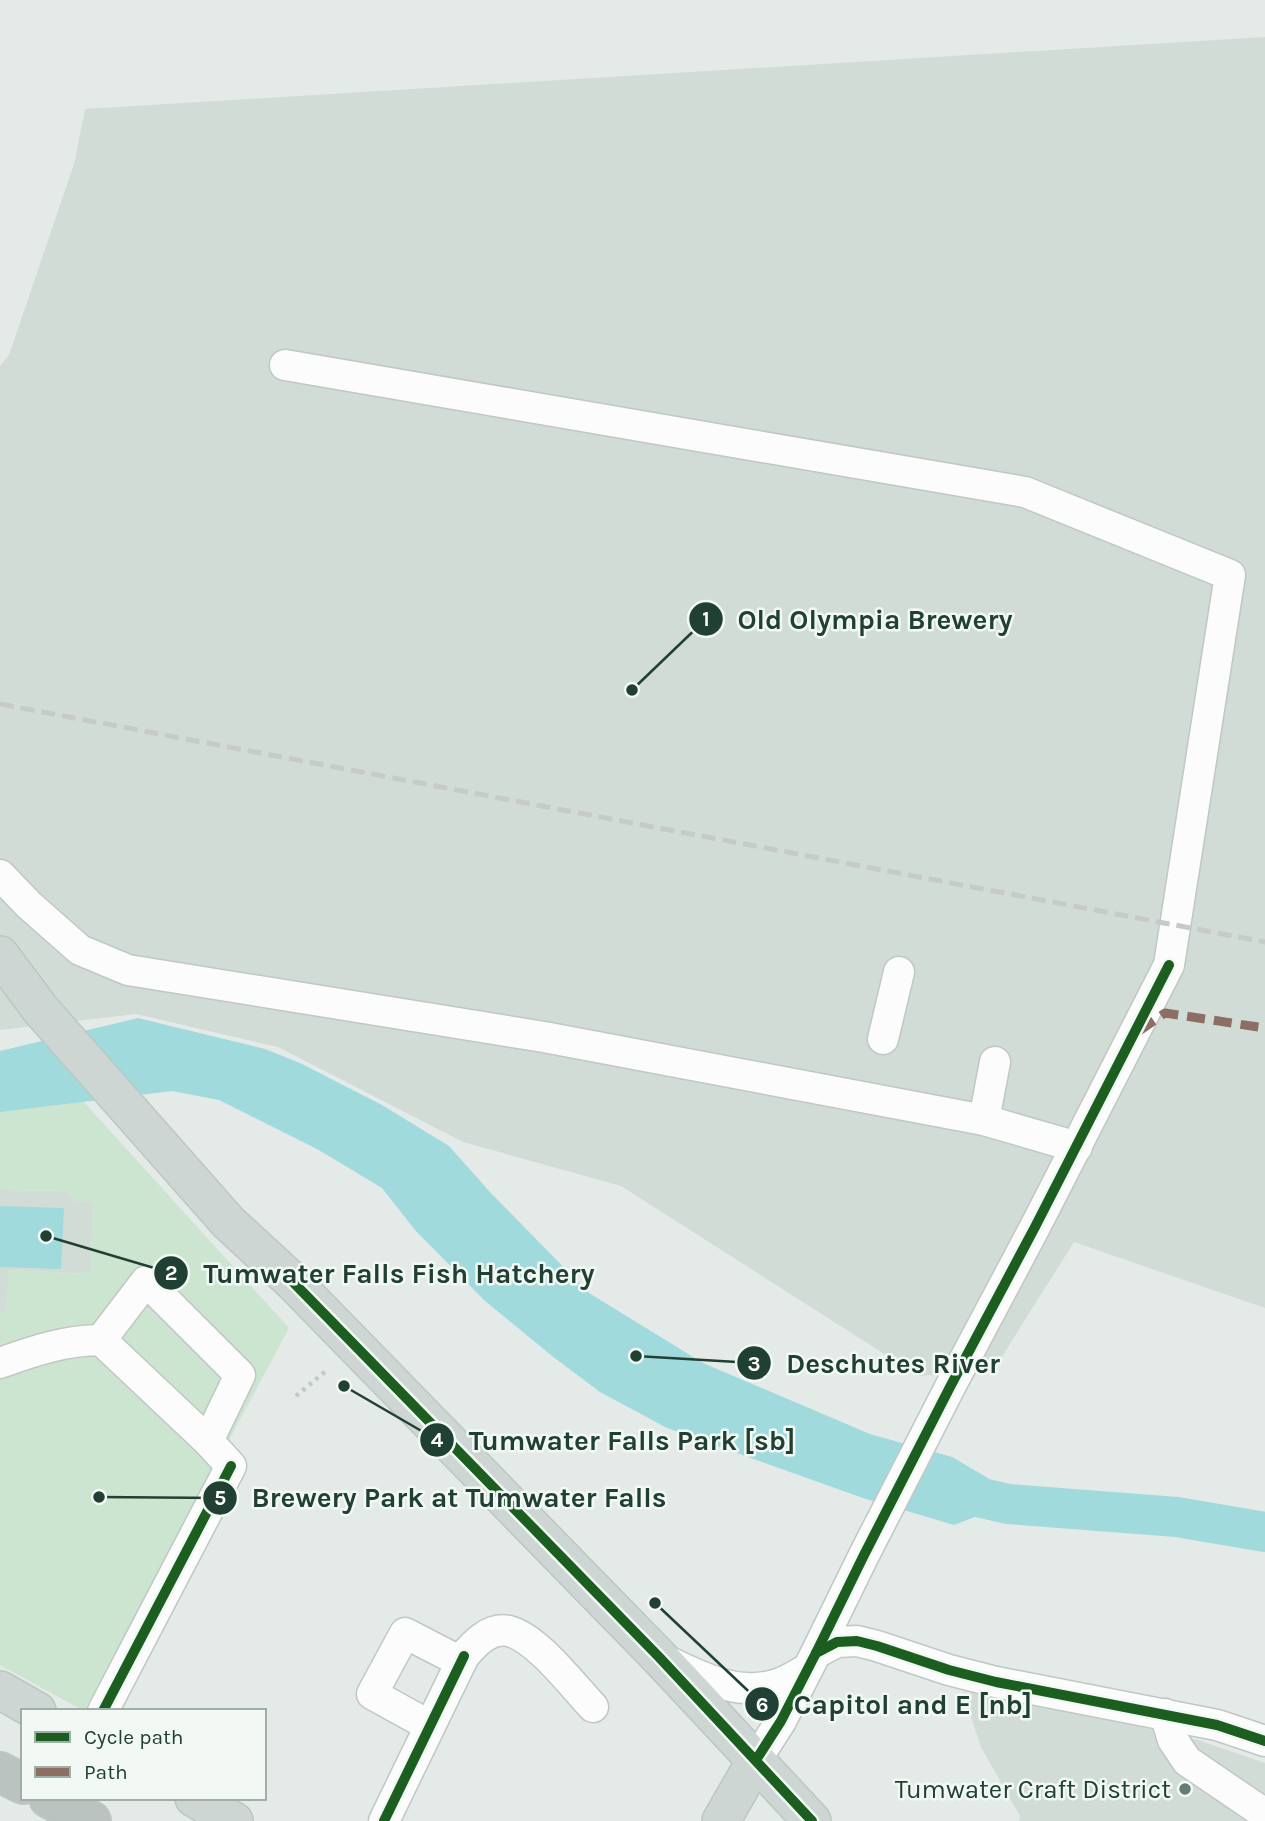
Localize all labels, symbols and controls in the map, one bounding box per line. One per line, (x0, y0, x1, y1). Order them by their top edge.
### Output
callout: Old Olympia Brewery (689, 595, 1027, 644)
text: Old Olympia Brewery (737, 603, 1013, 636)
text: 1 (702, 607, 710, 631)
callout: Tumwater Falls Fish Hatchery (154, 1248, 608, 1297)
text: Tumwater Falls Fish Hatchery (203, 1257, 595, 1290)
text: 2 (165, 1261, 177, 1285)
callout: Deschutes River (737, 1339, 1014, 1388)
text: Deschutes River (786, 1347, 1000, 1380)
text: 3 (747, 1352, 761, 1376)
callout: Tumwater Falls Park [sb] (420, 1415, 810, 1464)
text: Tumwater Falls Park [sb] (469, 1424, 795, 1457)
text: 4 (431, 1428, 444, 1452)
callout: Brewery Park at Tumwater Falls (203, 1473, 681, 1522)
text: Brewery Park at Tumwater Falls (251, 1481, 667, 1514)
text: 5 (214, 1486, 226, 1510)
callout: Capitol and E [nb] (745, 1680, 1046, 1729)
text: Capitol and E [nb] (794, 1688, 1032, 1721)
text: 6 (756, 1693, 768, 1717)
legend (21, 1709, 266, 1800)
text: Cycle path (84, 1725, 184, 1749)
text: Path (84, 1760, 128, 1784)
place label: Tumwater Craft District (895, 1774, 1171, 1805)
marker: Tumwater Craft District (1177, 1781, 1193, 1797)

